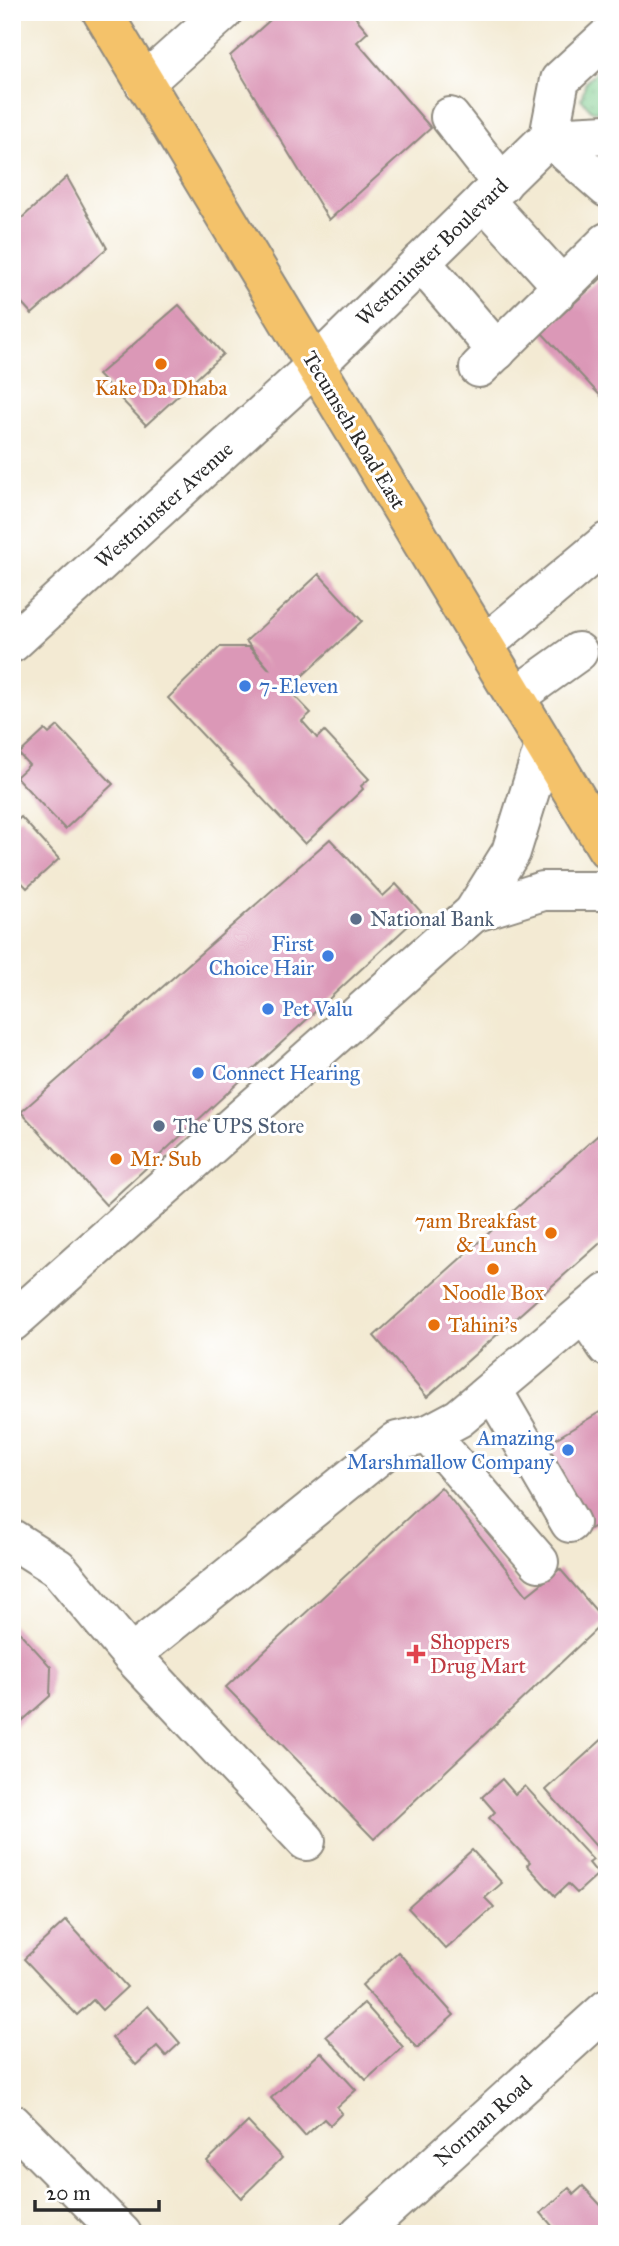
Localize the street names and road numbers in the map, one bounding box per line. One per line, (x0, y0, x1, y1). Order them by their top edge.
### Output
street label: Westminster Boulevard (351, 172, 514, 331)
street label: Tecumseh Road East (297, 346, 412, 514)
street label: Westminster Avenue (90, 436, 239, 574)
street label: Norman Road (429, 2070, 538, 2172)

